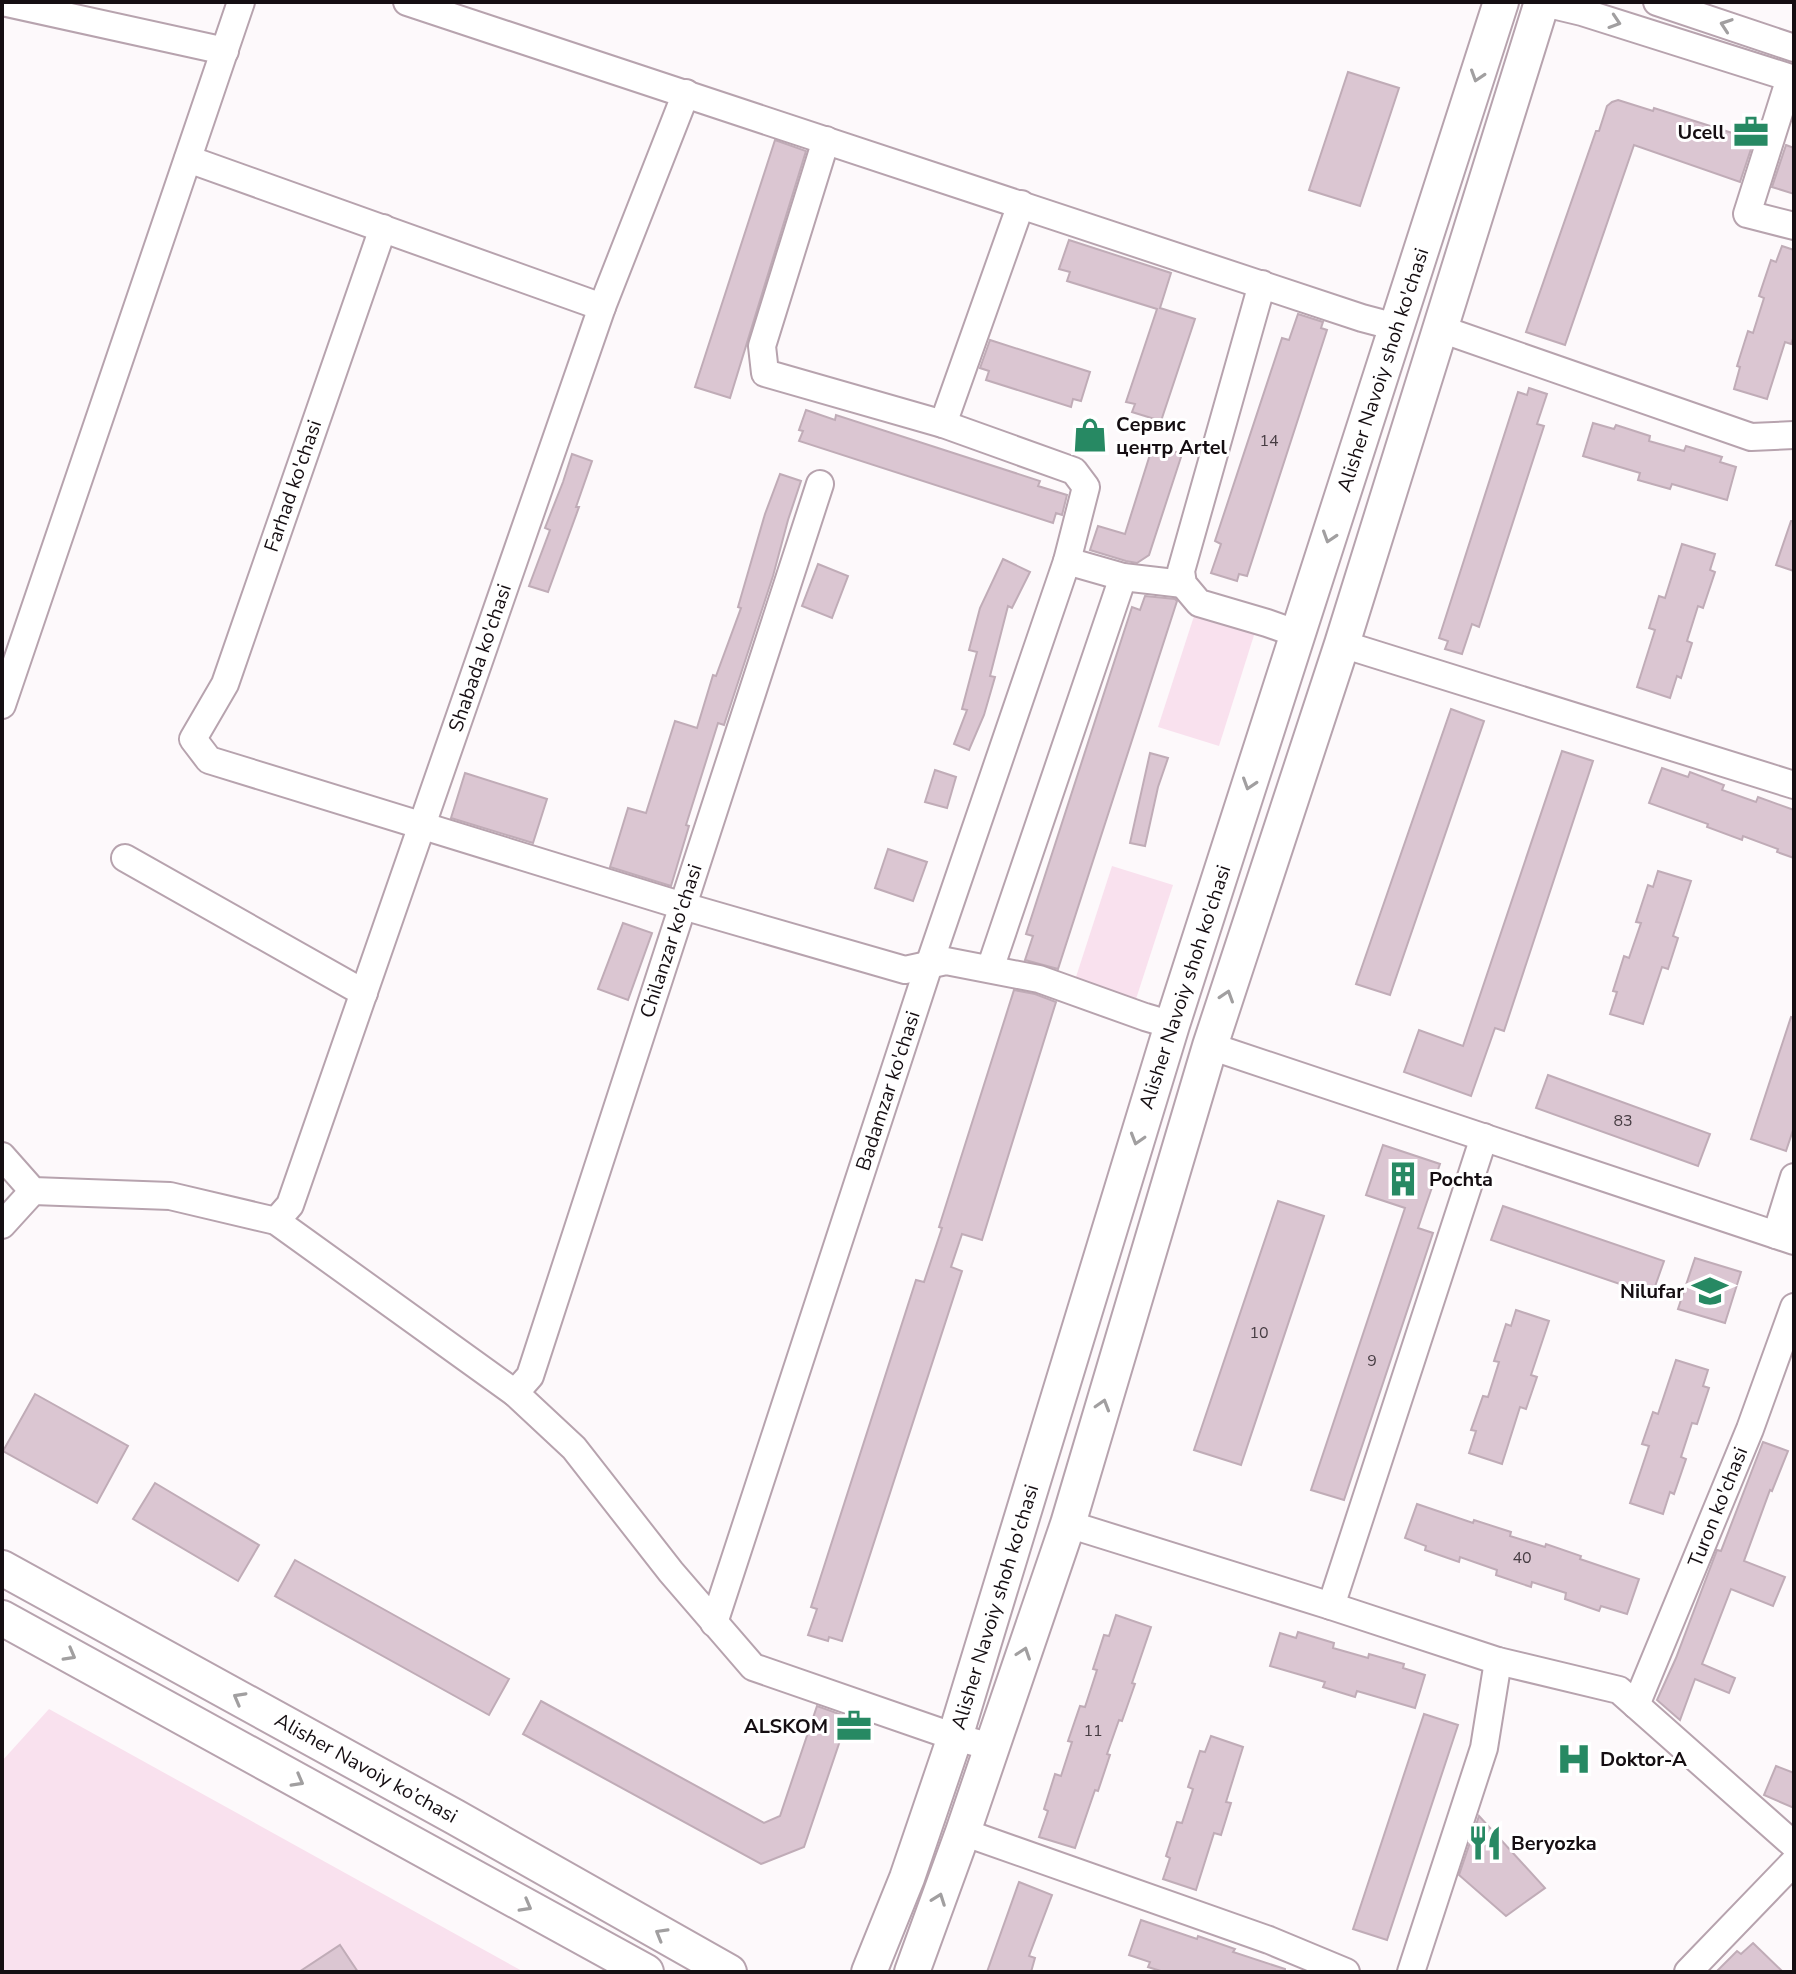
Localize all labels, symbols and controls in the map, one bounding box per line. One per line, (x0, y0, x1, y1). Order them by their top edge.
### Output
one-way arrow (1608, 13, 1622, 29)
one-way arrow (1719, 18, 1733, 34)
one-way arrow (1470, 69, 1486, 83)
office icon: Ucell (1732, 113, 1770, 151)
place label: Ucell (1677, 119, 1726, 146)
street label: Alisher Navoiy shoh ko'chasi (1331, 245, 1435, 495)
place label: Сервис центр Artel (1116, 411, 1228, 461)
street label: Farhad ko'chasi (258, 416, 328, 556)
shop icon: Сервис центр Artel (1071, 416, 1109, 454)
house number: 14 (1259, 430, 1279, 452)
one-way arrow (1322, 530, 1338, 543)
street label: Shabada ko'chasi (442, 580, 518, 736)
one-way arrow (1243, 777, 1259, 791)
street label: Chilanzar ko'chasi (633, 861, 709, 1021)
street label: Alisher Navoiy shoh ko'chasi (1133, 862, 1237, 1112)
one-way arrow (1217, 989, 1233, 1003)
street label: Badamzar ko'chasi (849, 1008, 927, 1174)
house number: 83 (1613, 1110, 1633, 1132)
one-way arrow (1130, 1132, 1146, 1146)
building icon: Pochta (1384, 1160, 1422, 1198)
place label: Pochta (1429, 1166, 1493, 1193)
school or university icon: Nilufar (1691, 1272, 1729, 1310)
place label: Nilufar (1620, 1278, 1684, 1305)
house number: 10 (1249, 1322, 1269, 1344)
house number: 9 (1367, 1350, 1377, 1372)
one-way arrow (1094, 1399, 1110, 1413)
street label: Turon ko'chasi (1682, 1443, 1754, 1571)
street label: Alisher Navoiy shoh ko'chasi (945, 1481, 1045, 1733)
house number: 40 (1512, 1547, 1532, 1569)
one-way arrow (62, 1646, 77, 1661)
one-way arrow (1014, 1647, 1030, 1661)
one-way arrow (233, 1692, 247, 1708)
street label: Alisher Navoiy ko’chasi (270, 1706, 462, 1830)
office icon: ALSKOM (835, 1707, 873, 1745)
place label: ALSKOM (744, 1713, 828, 1740)
house number: 11 (1083, 1720, 1103, 1742)
hospital icon: Doktor-A (1555, 1740, 1593, 1778)
place label: Doktor-A (1600, 1746, 1687, 1773)
one-way arrow (290, 1771, 304, 1786)
restaurant icon: Beryozka (1466, 1824, 1504, 1862)
place label: Beryozka (1511, 1830, 1597, 1857)
one-way arrow (929, 1893, 946, 1907)
one-way arrow (517, 1896, 532, 1912)
one-way arrow (655, 1928, 670, 1944)

